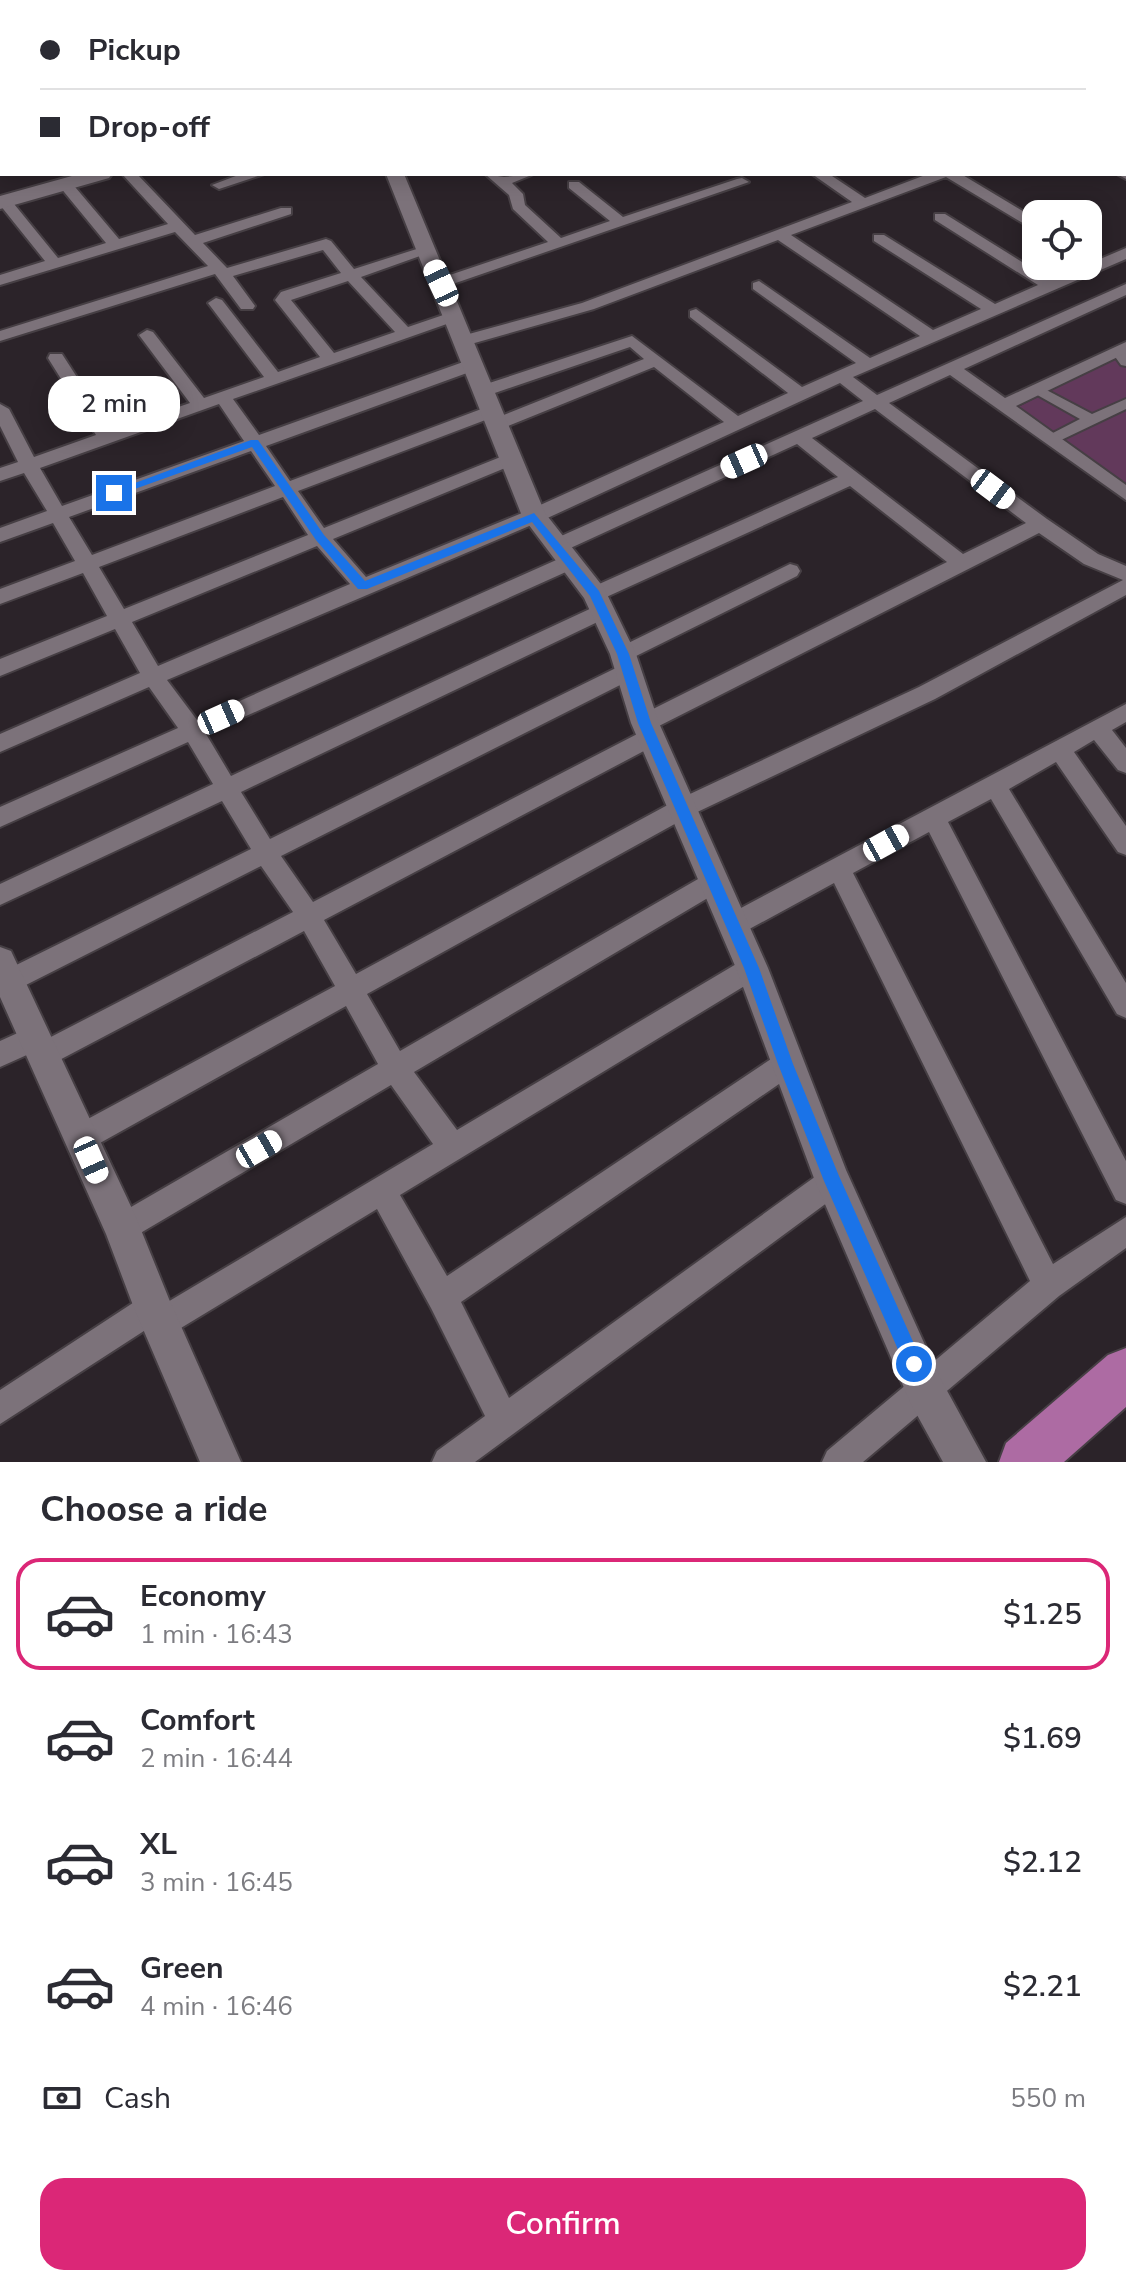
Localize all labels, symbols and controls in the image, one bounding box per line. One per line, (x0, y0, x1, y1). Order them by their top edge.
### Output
text: Pickup (88, 30, 181, 71)
text: Drop-off (88, 107, 210, 148)
map controls (1022, 200, 1102, 280)
button: locate (1022, 200, 1102, 280)
car (420, 256, 462, 310)
callout: 2 min (48, 377, 180, 433)
text: 2 min (81, 386, 147, 421)
car (717, 440, 771, 482)
car (967, 465, 1019, 513)
route end (96, 475, 132, 511)
car (194, 696, 248, 738)
car (859, 821, 913, 865)
car (232, 1127, 286, 1171)
car (70, 1133, 112, 1187)
route start (896, 1346, 932, 1382)
text: Choose a ride (40, 1485, 268, 1534)
text: Economy (140, 1576, 266, 1617)
icon: car (44, 1578, 116, 1650)
text: $1.25 (1003, 1594, 1082, 1635)
text: 1 min · 16:43 (140, 1617, 293, 1652)
text: Comfort (140, 1700, 255, 1741)
icon: car (44, 1702, 116, 1774)
text: $1.69 (1003, 1718, 1082, 1759)
text: 2 min · 16:44 (140, 1741, 293, 1776)
text: XL (140, 1824, 177, 1865)
icon: car (44, 1826, 116, 1898)
text: $2.12 (1003, 1842, 1082, 1883)
text: 3 min · 16:45 (140, 1865, 293, 1900)
text: Green (140, 1948, 224, 1989)
icon: car (44, 1950, 116, 2022)
text: $2.21 (1003, 1966, 1082, 2007)
text: 4 min · 16:46 (140, 1989, 293, 2024)
icon: cash (40, 2076, 84, 2120)
text: Cash (104, 2078, 171, 2119)
text: 550 m (1010, 2081, 1086, 2116)
button: Confirm (40, 2178, 1086, 2270)

